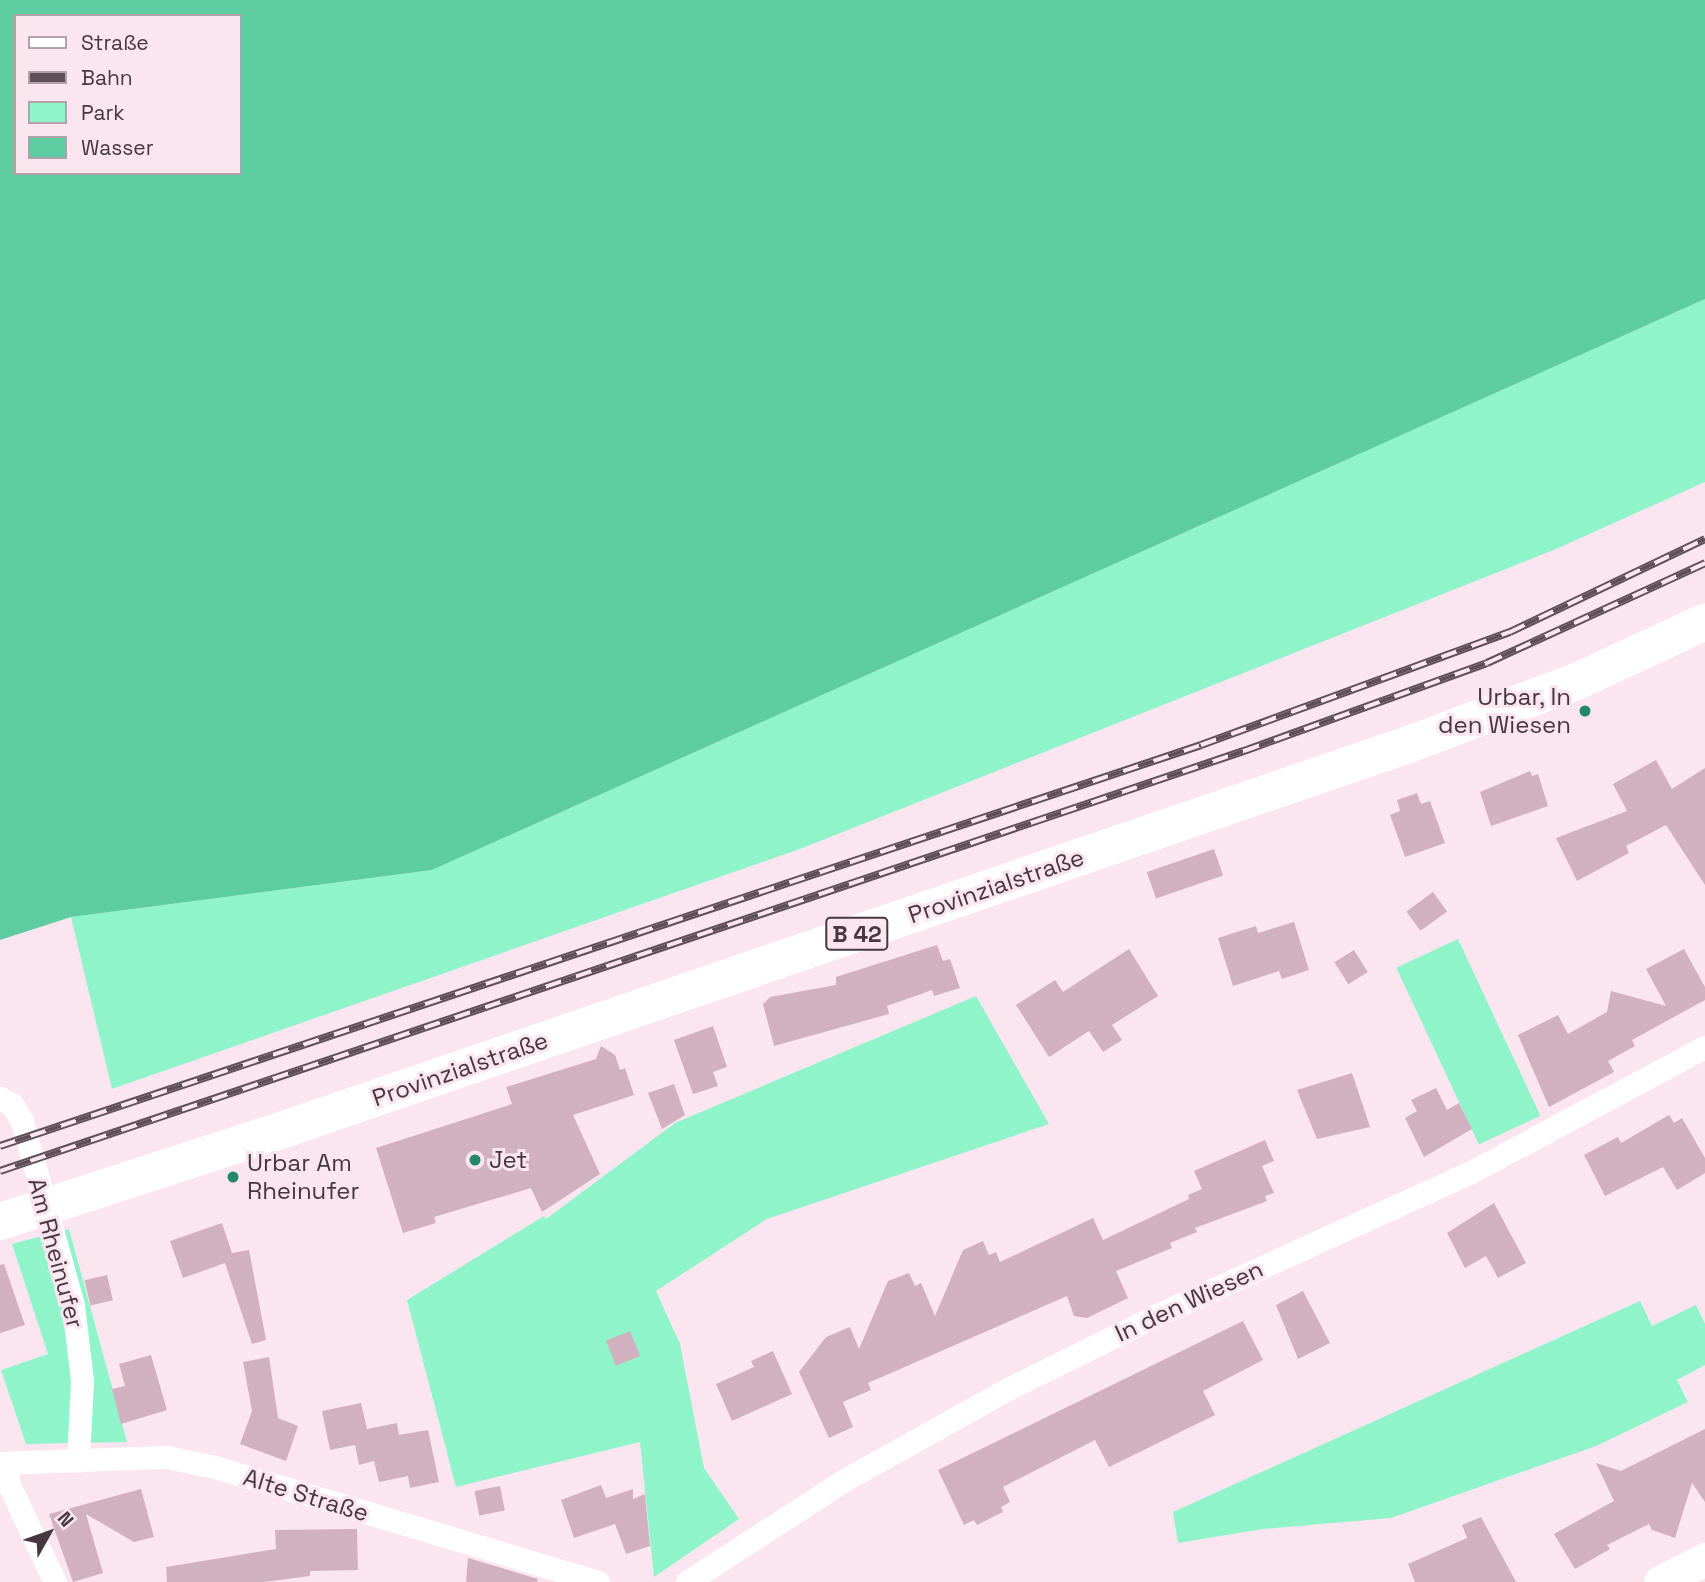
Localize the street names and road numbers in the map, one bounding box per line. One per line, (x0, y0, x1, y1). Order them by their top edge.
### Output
street label: Provinzialstraße (904, 842, 1088, 930)
road number: B 42 (824, 914, 890, 953)
street label: Provinzialstraße (368, 1025, 552, 1113)
street label: Am Rheinufer (22, 1175, 90, 1331)
street label: In den Wiesen (1110, 1254, 1268, 1348)
street label: Alte Straße (240, 1462, 372, 1528)

